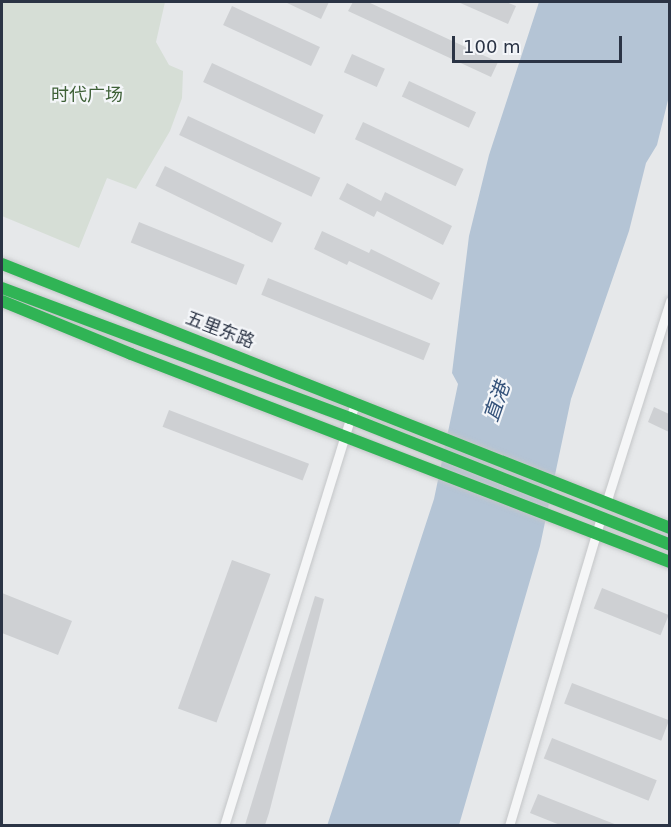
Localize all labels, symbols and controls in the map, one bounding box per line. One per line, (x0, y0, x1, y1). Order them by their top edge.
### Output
scale bar (455, 24, 624, 62)
text: 100 m (463, 36, 521, 57)
park label: 时代广场 (51, 84, 123, 106)
street label: 五里东路 (183, 307, 257, 353)
water label: 直港 (479, 379, 515, 425)

